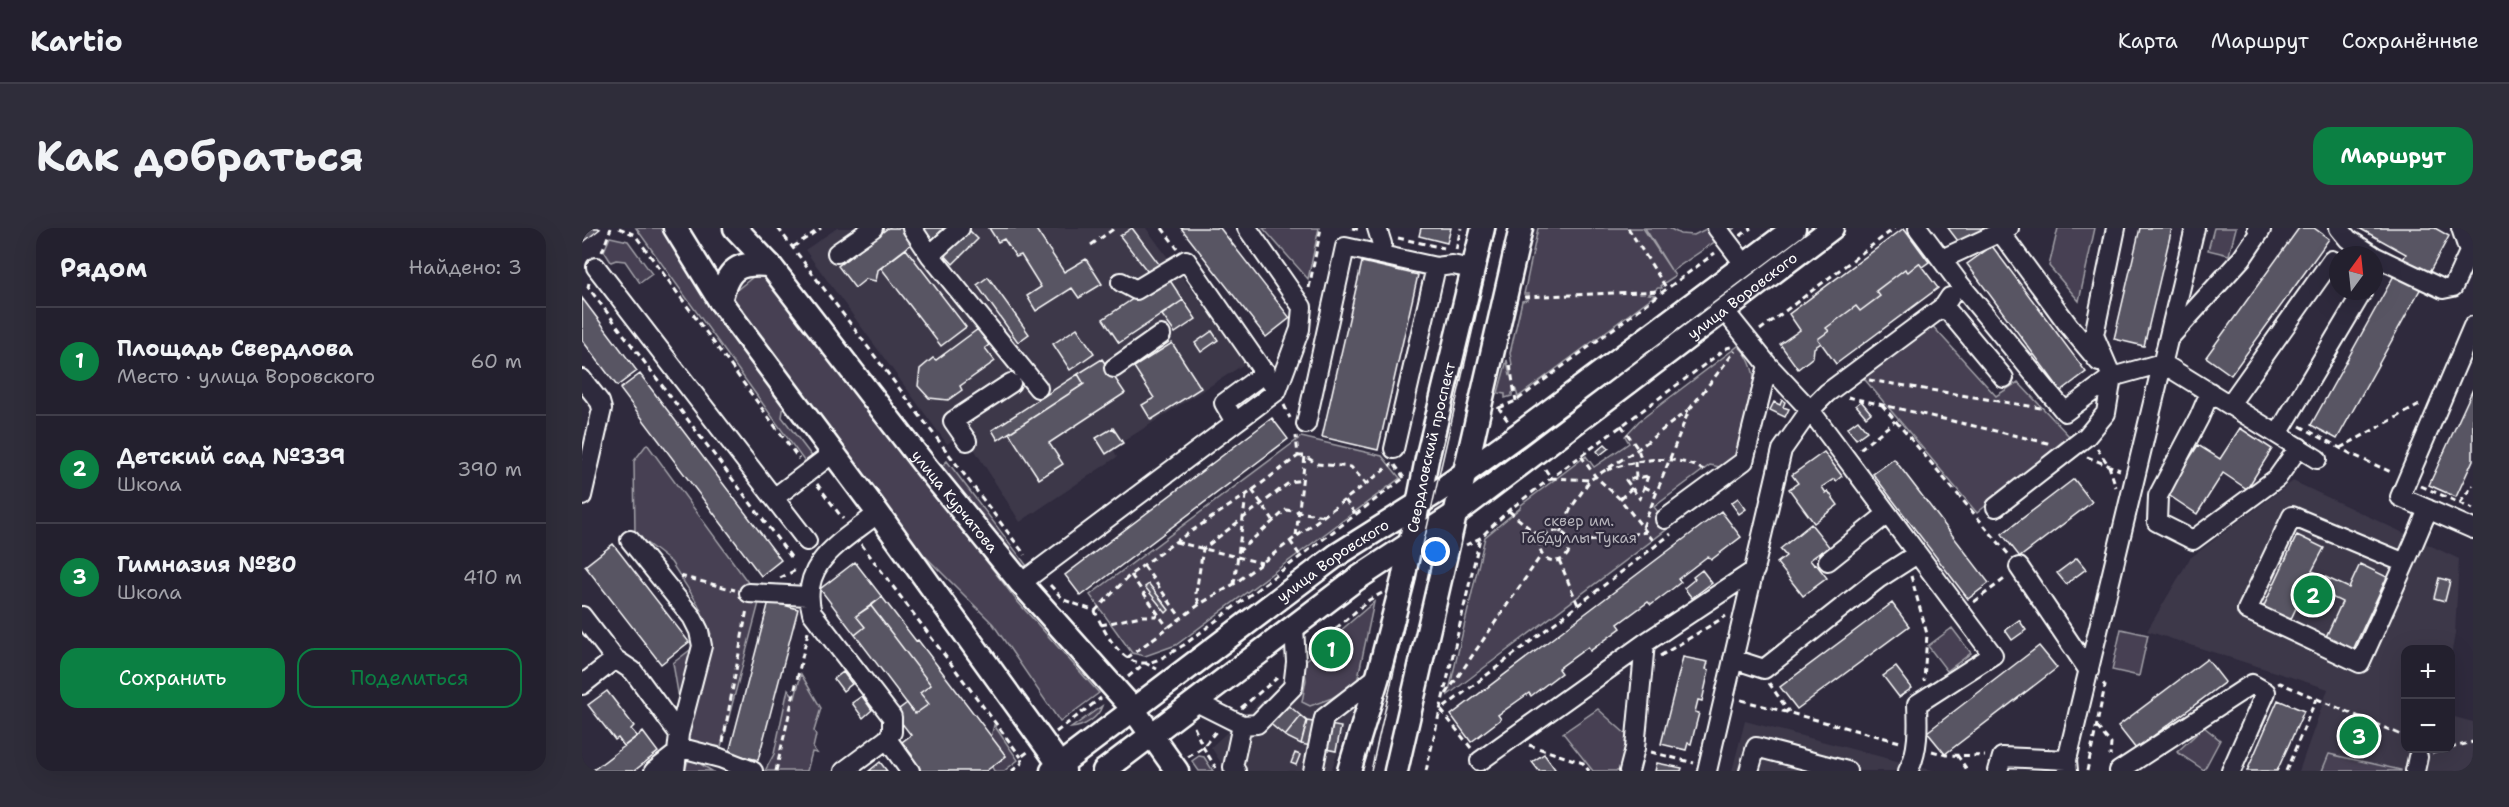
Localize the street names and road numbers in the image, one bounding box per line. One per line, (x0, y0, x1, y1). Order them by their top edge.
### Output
street label: улица Воровского (1683, 248, 1801, 344)
street label: Свердловский проспект (1403, 360, 1460, 535)
street label: улица Курчатова (907, 446, 1003, 558)
street label: улица Воровского (1273, 515, 1393, 607)

